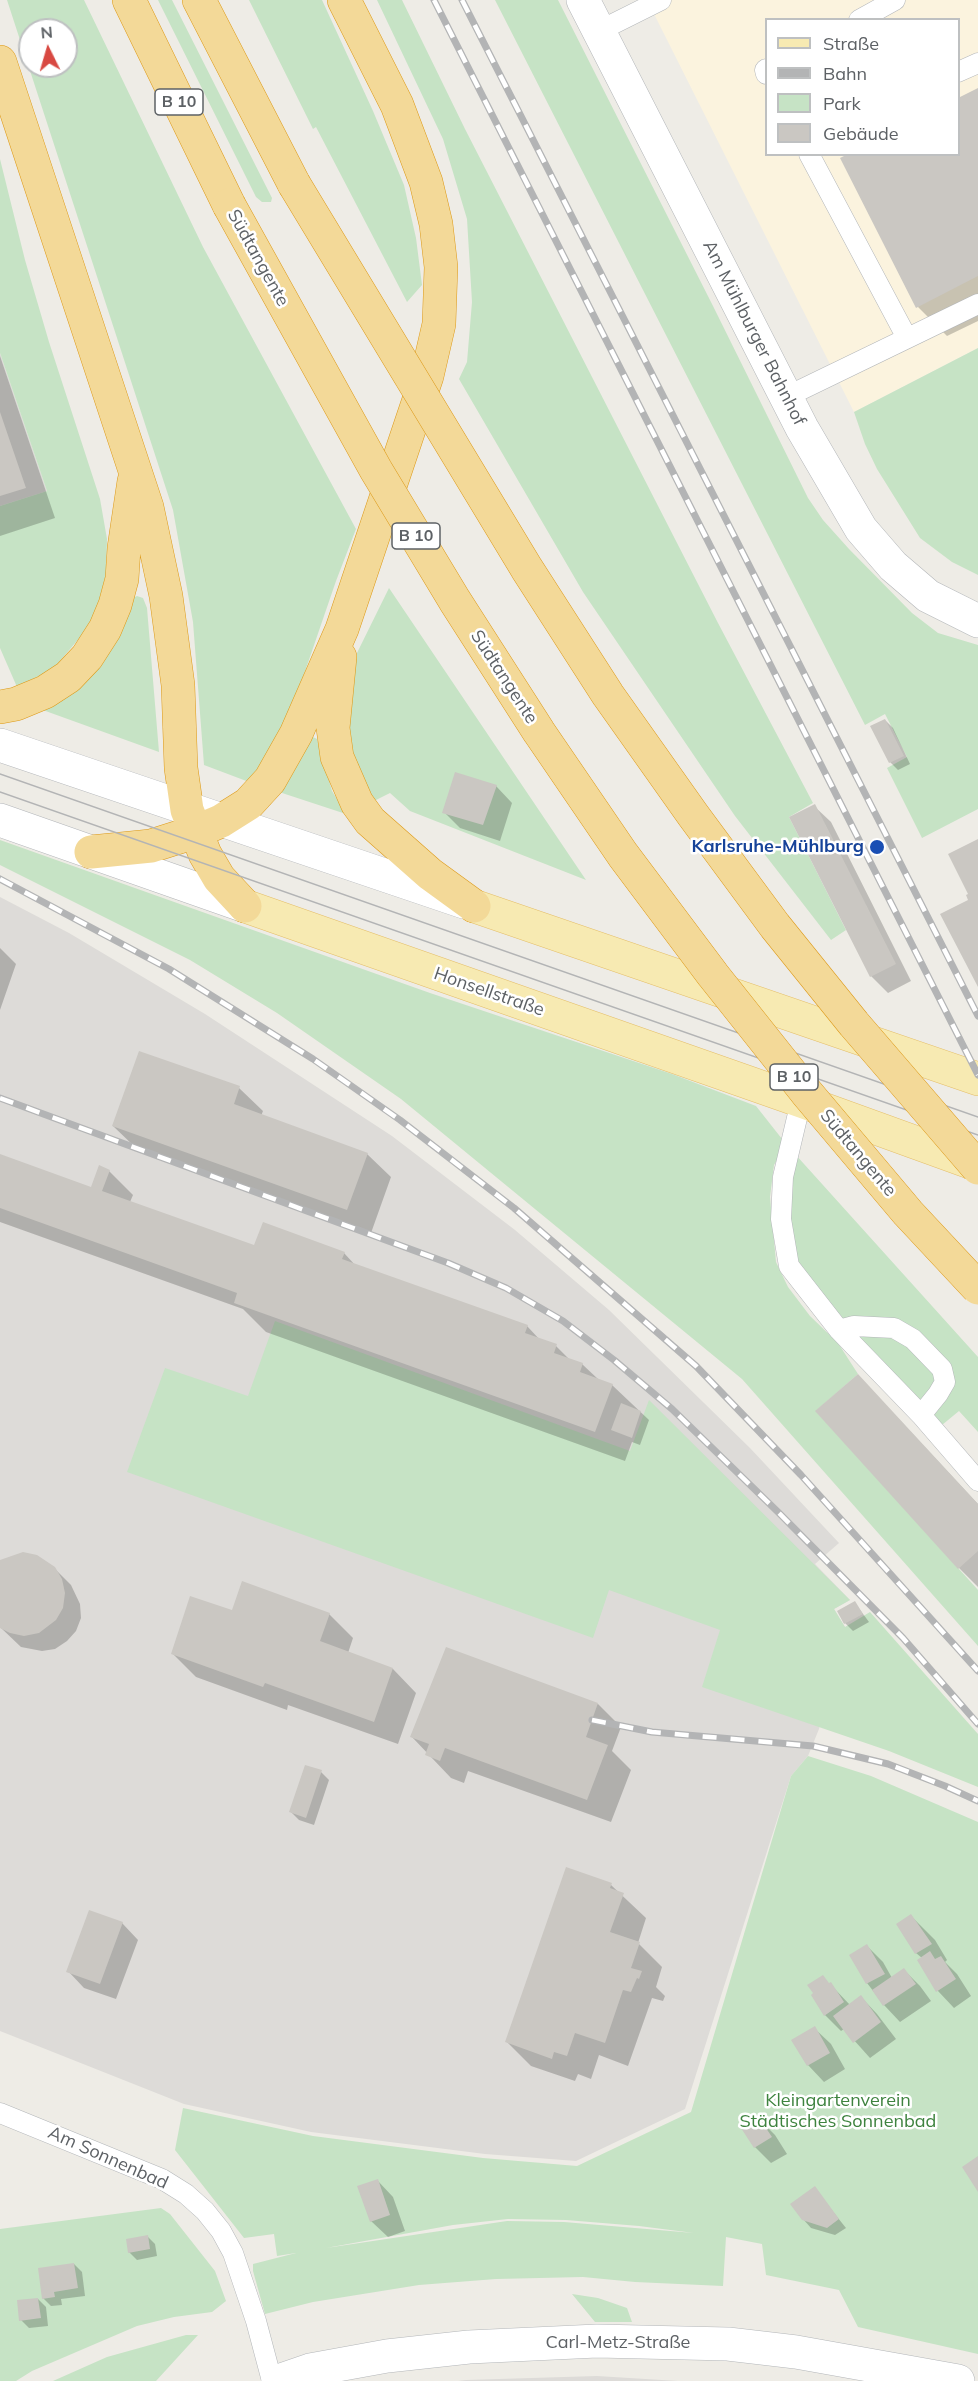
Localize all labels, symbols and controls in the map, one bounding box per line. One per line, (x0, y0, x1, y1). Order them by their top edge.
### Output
north arrow (18, 18, 78, 78)
legend (765, 18, 960, 156)
text: N (40, 22, 54, 43)
text: Straße (823, 32, 879, 55)
text: Bahn (823, 62, 867, 85)
road number: B 10 (155, 89, 203, 115)
text: Park (823, 92, 861, 115)
text: Gebäude (823, 122, 899, 145)
street label: Südtangente (223, 206, 293, 310)
street label: Am Mühlburger Bahnhof (698, 237, 810, 429)
road number: B 10 (392, 523, 440, 549)
street label: Südtangente (466, 626, 542, 728)
place label: Karlsruhe-Mühlburg (691, 836, 864, 858)
marker: Karlsruhe-Mühlburg (868, 838, 886, 856)
street label: Honsellstraße (431, 963, 547, 1021)
road number: B 10 (770, 1064, 818, 1090)
street label: Südtangente (815, 1105, 901, 1201)
park label: Kleingartenverein Städtisches Sonnenbad (740, 2090, 936, 2132)
street label: Am Sonnenbad (45, 2122, 171, 2194)
street label: Carl-Metz-Straße (546, 2332, 690, 2354)

